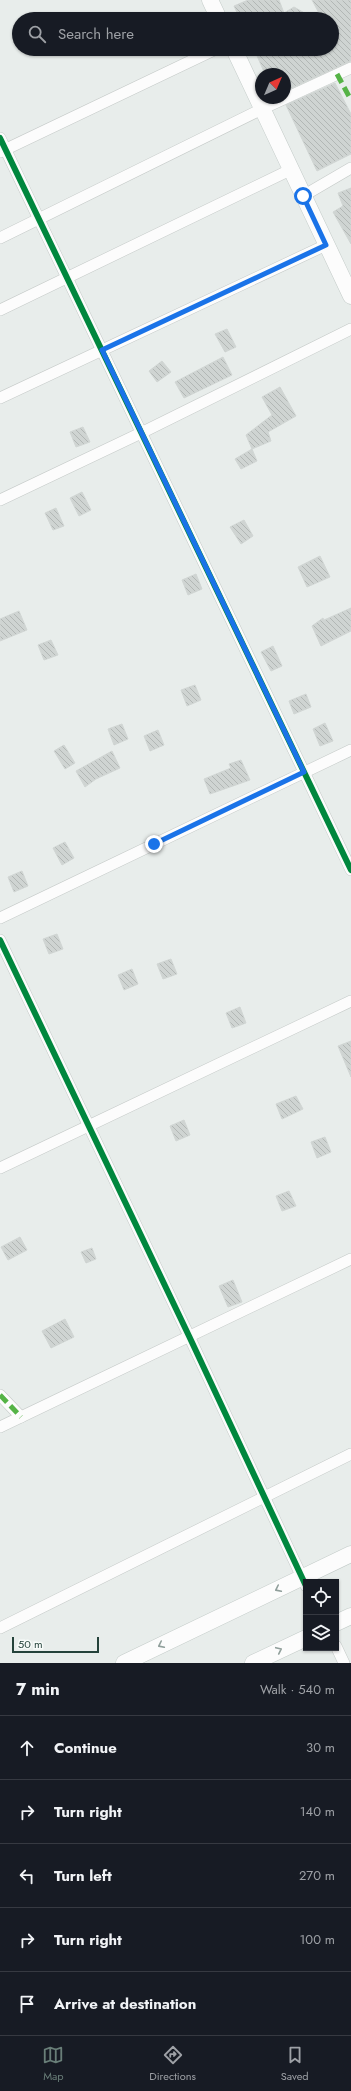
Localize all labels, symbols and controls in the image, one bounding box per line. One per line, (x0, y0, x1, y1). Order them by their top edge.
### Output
search box (12, 12, 339, 56)
icon: search (26, 23, 48, 45)
text: Search here (58, 23, 134, 45)
north arrow (255, 68, 291, 104)
route start (294, 187, 312, 205)
route end (145, 835, 163, 853)
map controls (303, 1579, 339, 1651)
button: locate (303, 1579, 339, 1615)
one-way arrow (275, 1584, 282, 1592)
button: layers (303, 1615, 339, 1651)
scale bar (12, 1635, 99, 1654)
text: 50 m (18, 1636, 43, 1652)
one-way arrow (158, 1641, 165, 1648)
one-way arrow (275, 1647, 283, 1655)
text: 7 min (16, 1677, 60, 1701)
text: Walk · 540 m (260, 1680, 335, 1699)
icon: ahead (16, 1737, 38, 1759)
text: Continue (54, 1737, 117, 1759)
text: 30 m (306, 1738, 335, 1757)
icon: right (16, 1801, 38, 1823)
text: Turn right (54, 1801, 122, 1823)
text: 140 m (300, 1802, 335, 1821)
icon: left (16, 1865, 38, 1887)
text: Turn left (54, 1865, 112, 1887)
text: 270 m (299, 1866, 335, 1885)
icon: right (16, 1929, 38, 1951)
text: Turn right (54, 1929, 122, 1951)
text: 100 m (300, 1930, 335, 1949)
icon: arrive (16, 1993, 38, 2015)
text: Arrive at destination (54, 1993, 196, 2015)
tab: Map (42, 2044, 64, 2084)
tab: Directions (149, 2044, 196, 2084)
tab: Saved (281, 2044, 309, 2084)

